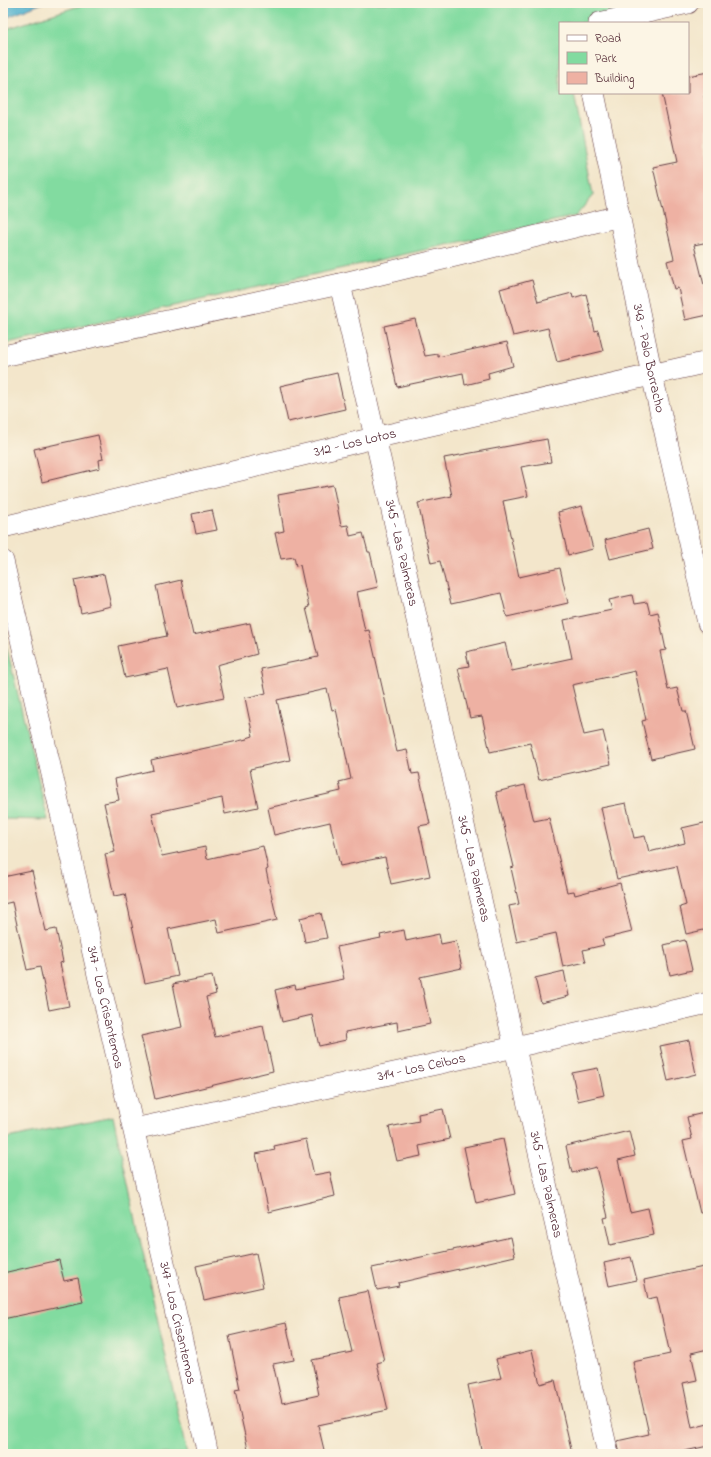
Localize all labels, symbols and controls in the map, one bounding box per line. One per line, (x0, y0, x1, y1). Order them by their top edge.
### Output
legend (559, 22, 689, 94)
text: Road (595, 30, 621, 48)
text: Park (595, 50, 617, 68)
text: Building (594, 70, 634, 89)
street label: 343 - Palo Borracho (627, 302, 671, 415)
street label: 312 - Los Lotos (312, 423, 398, 463)
street label: 345 - Las Palmeras (379, 498, 424, 608)
street label: 345 - Las Palmeras (452, 814, 496, 924)
street label: 347 - Los Crisantemos (81, 944, 130, 1071)
street label: 314 - Los Ceibos (375, 1047, 467, 1087)
street label: 345 - Las Palmeras (524, 1129, 569, 1240)
street label: 347 - Los Crisantemos (154, 1260, 202, 1387)

